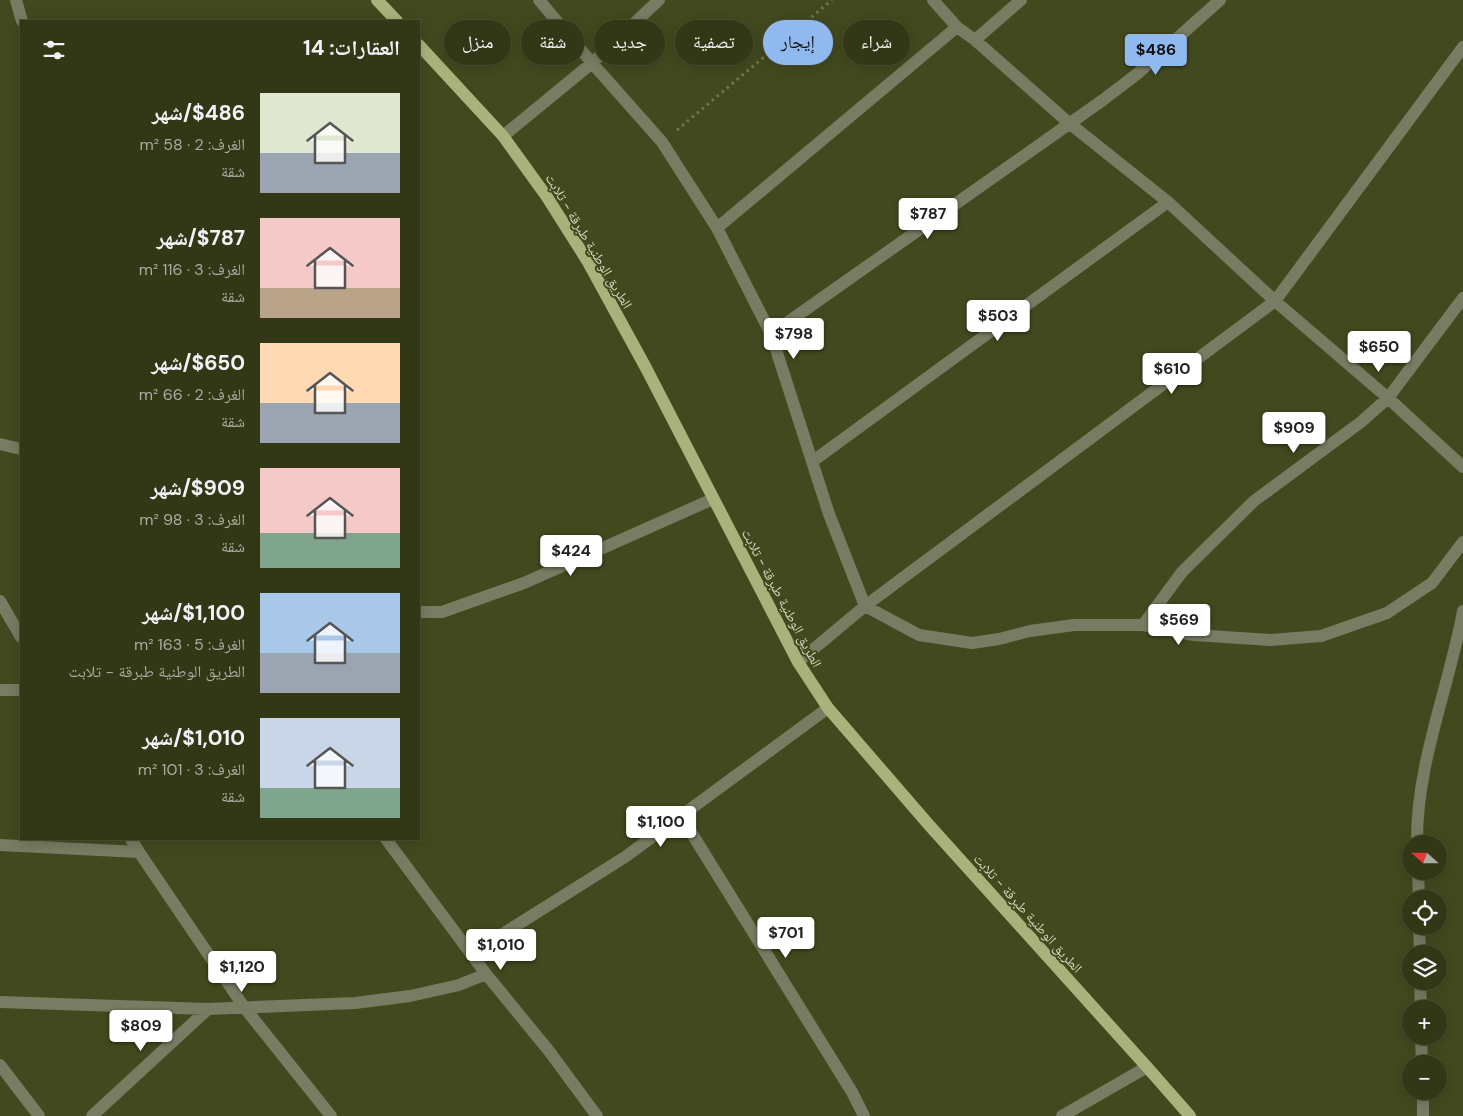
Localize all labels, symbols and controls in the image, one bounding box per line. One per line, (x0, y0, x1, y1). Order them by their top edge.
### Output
chip: منزل (444, 20, 511, 65)
chip: شقة (521, 20, 584, 65)
chip: جديد (594, 20, 665, 65)
chip: تصفية (675, 20, 753, 65)
chip: إيجار (763, 20, 833, 65)
chip: شراء (843, 20, 910, 65)
text: العقارات: 14 (303, 34, 400, 62)
pin: $486 (1126, 34, 1186, 76)
icon: filters (40, 36, 68, 64)
text: $486 (1136, 39, 1176, 60)
text: $486/شهر (152, 99, 245, 127)
icon: home (300, 113, 360, 173)
text: الغرف: 2 · 58 m² (139, 134, 245, 155)
text: شقة (221, 161, 245, 182)
street label: الطريق الوطنية طبرقة - تلابت (541, 170, 636, 312)
pin: $787 (898, 198, 958, 240)
text: $787 (910, 203, 946, 224)
text: $787/شهر (157, 224, 245, 252)
icon: home (300, 238, 360, 298)
text: الغرف: 3 · 116 m² (139, 259, 245, 280)
text: شقة (221, 286, 245, 307)
pin: $503 (968, 300, 1028, 342)
text: $503 (978, 305, 1018, 326)
pin: $798 (764, 318, 824, 360)
text: $798 (775, 323, 813, 344)
pin: $650 (1349, 330, 1409, 373)
text: $650 (1359, 336, 1399, 357)
text: $650/شهر (151, 349, 245, 377)
pin: $610 (1142, 352, 1202, 395)
text: $610 (1154, 358, 1190, 379)
icon: home (300, 363, 360, 423)
text: الغرف: 2 · 66 m² (139, 384, 245, 405)
text: شقة (221, 411, 245, 432)
pin: $909 (1264, 412, 1324, 454)
text: $909 (1273, 417, 1315, 438)
text: $909/شهر (151, 474, 245, 502)
icon: home (300, 488, 360, 548)
text: الغرف: 3 · 98 m² (139, 509, 245, 530)
street label: الطريق الوطنية طبرقة - تلابت (737, 526, 826, 671)
pin: $424 (541, 534, 601, 577)
text: شقة (221, 536, 245, 557)
text: $424 (551, 540, 591, 561)
text: $1,100/شهر (142, 599, 245, 627)
pin: $569 (1149, 604, 1209, 646)
text: $569 (1159, 609, 1199, 630)
icon: home (300, 613, 360, 673)
text: الغرف: 5 · 163 m² (134, 634, 245, 655)
text: الطريق الوطنية طبرقة - تلابت (69, 661, 245, 682)
text: $1,010/شهر (142, 724, 245, 752)
icon: home (300, 738, 360, 798)
text: الغرف: 3 · 101 m² (138, 759, 245, 780)
text: شقة (221, 786, 245, 807)
pin: $1,100 (620, 806, 702, 848)
text: $1,100 (637, 811, 685, 832)
north arrow (1402, 835, 1448, 880)
map controls (1402, 835, 1447, 1100)
street label: الطريق الوطنية طبرقة - تلابت (969, 850, 1086, 977)
button: locate (1402, 890, 1447, 935)
pin: $701 (756, 916, 816, 959)
text: $701 (768, 922, 804, 943)
pin: $1,010 (460, 928, 542, 971)
text: $1,010 (477, 934, 525, 955)
button: layers (1402, 945, 1447, 990)
pin: $1,120 (201, 950, 283, 993)
text: $1,120 (219, 956, 265, 977)
button: + (1402, 1000, 1447, 1045)
pin: $809 (111, 1010, 171, 1052)
text: $809 (120, 1015, 162, 1036)
button: − (1402, 1055, 1447, 1100)

